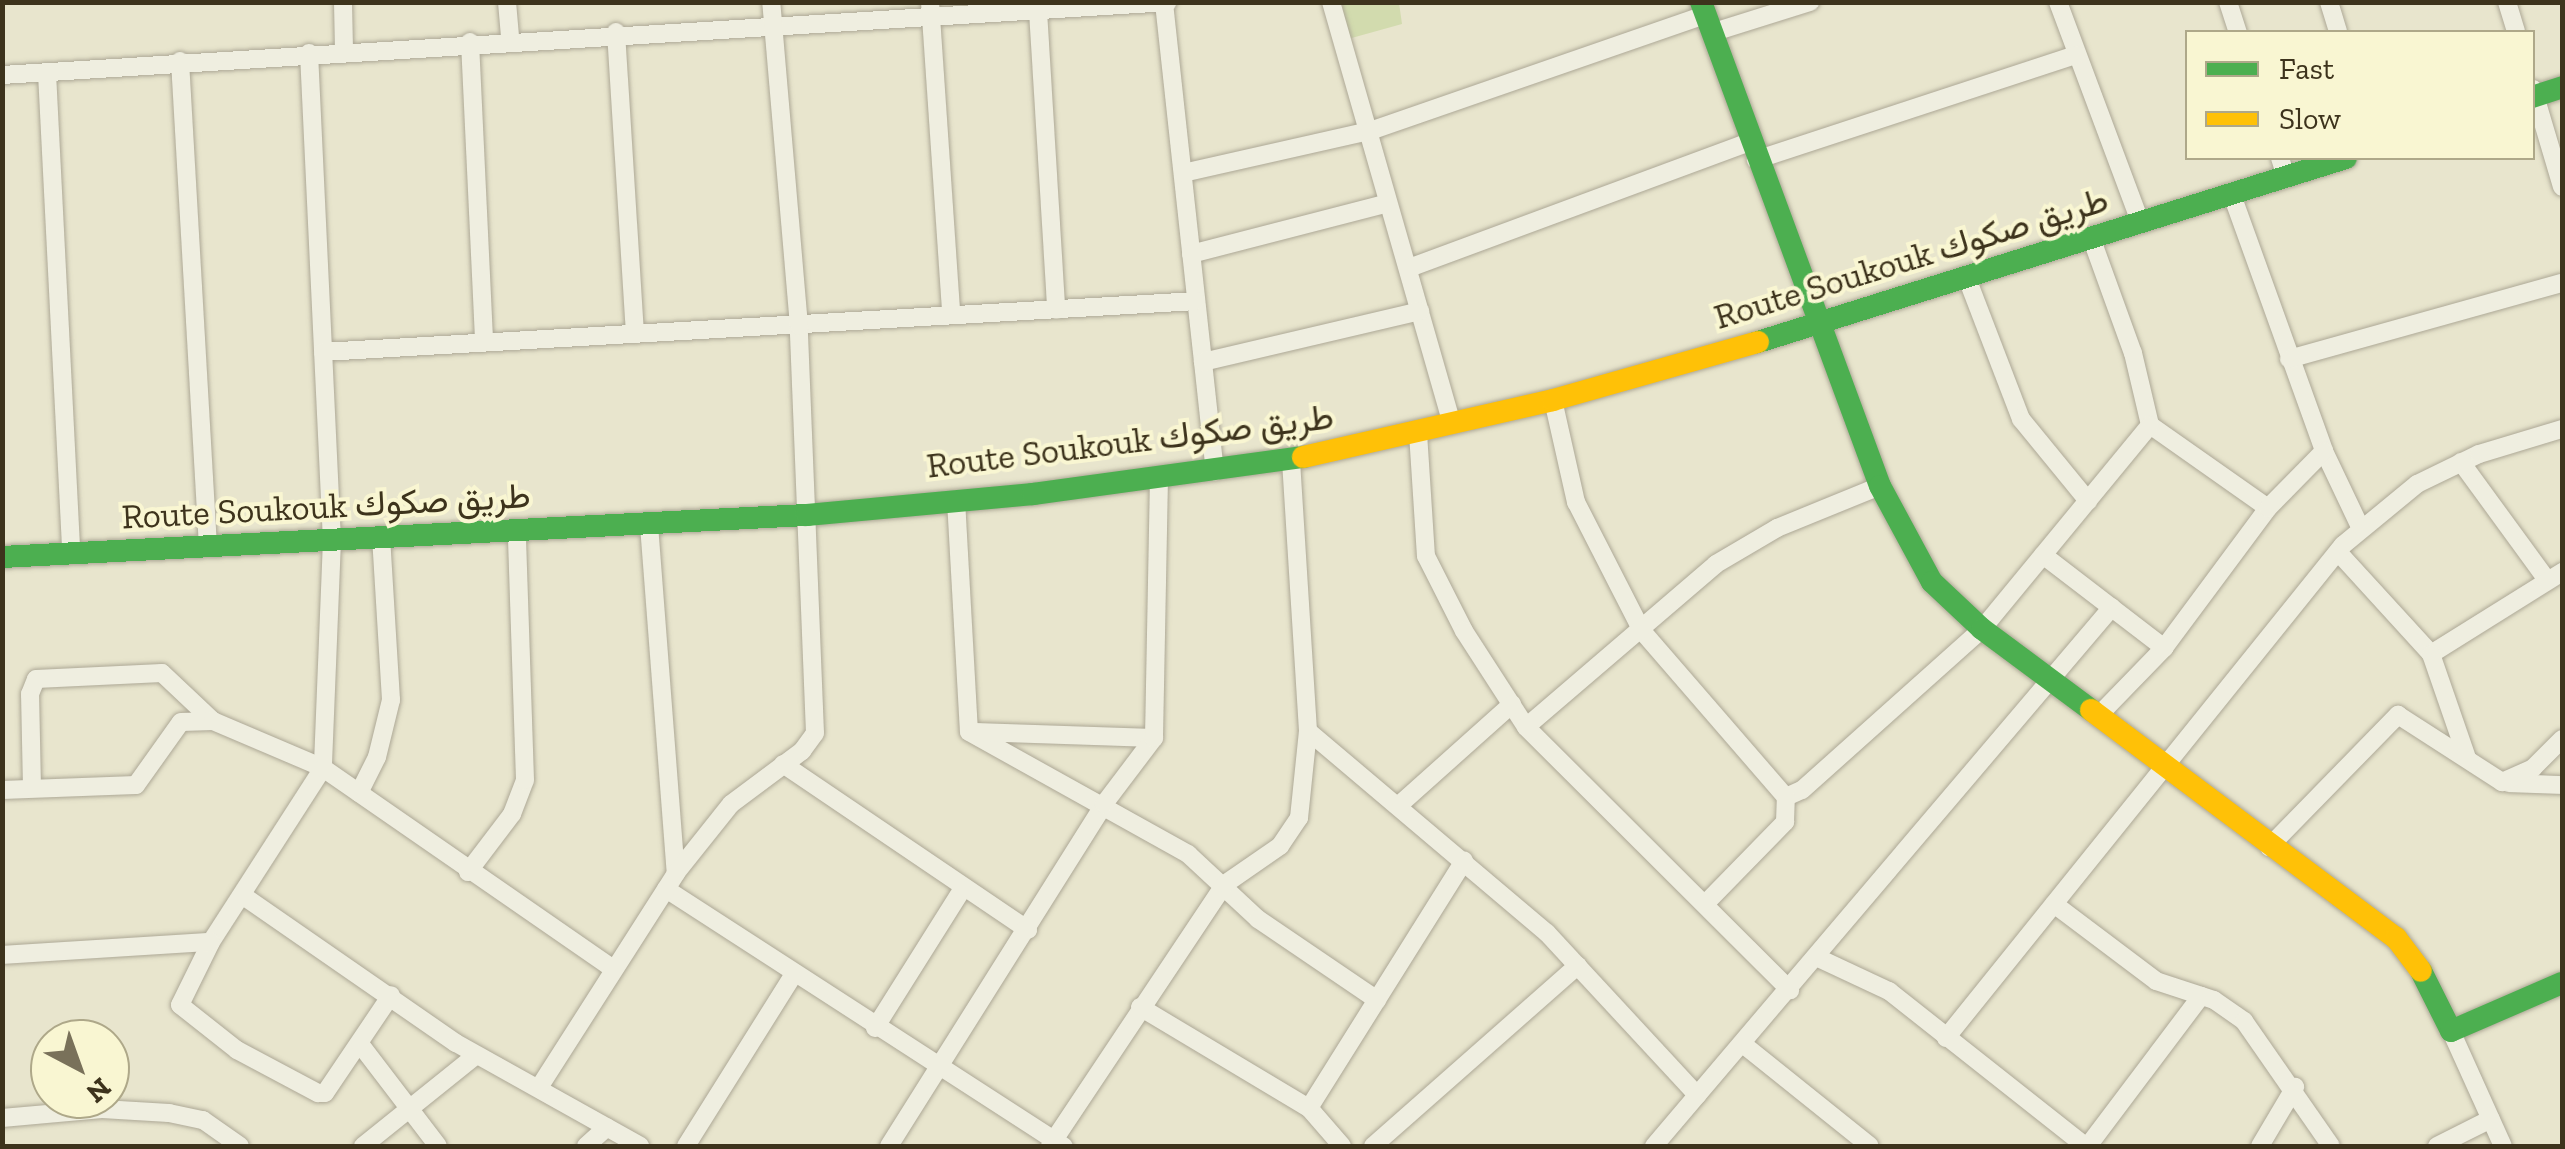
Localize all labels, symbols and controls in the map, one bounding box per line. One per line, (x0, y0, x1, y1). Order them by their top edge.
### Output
legend (2185, 30, 2535, 160)
text: Fast (2279, 51, 2334, 87)
text: Slow (2279, 101, 2341, 137)
street label: Route Soukouk طريق صكوك (1709, 178, 2113, 338)
street label: Route Soukouk طريق صكوك (924, 395, 1336, 487)
street label: Route Soukouk طريق صكوك (120, 474, 532, 538)
north arrow (30, 1019, 130, 1119)
text: N (80, 1071, 118, 1110)

